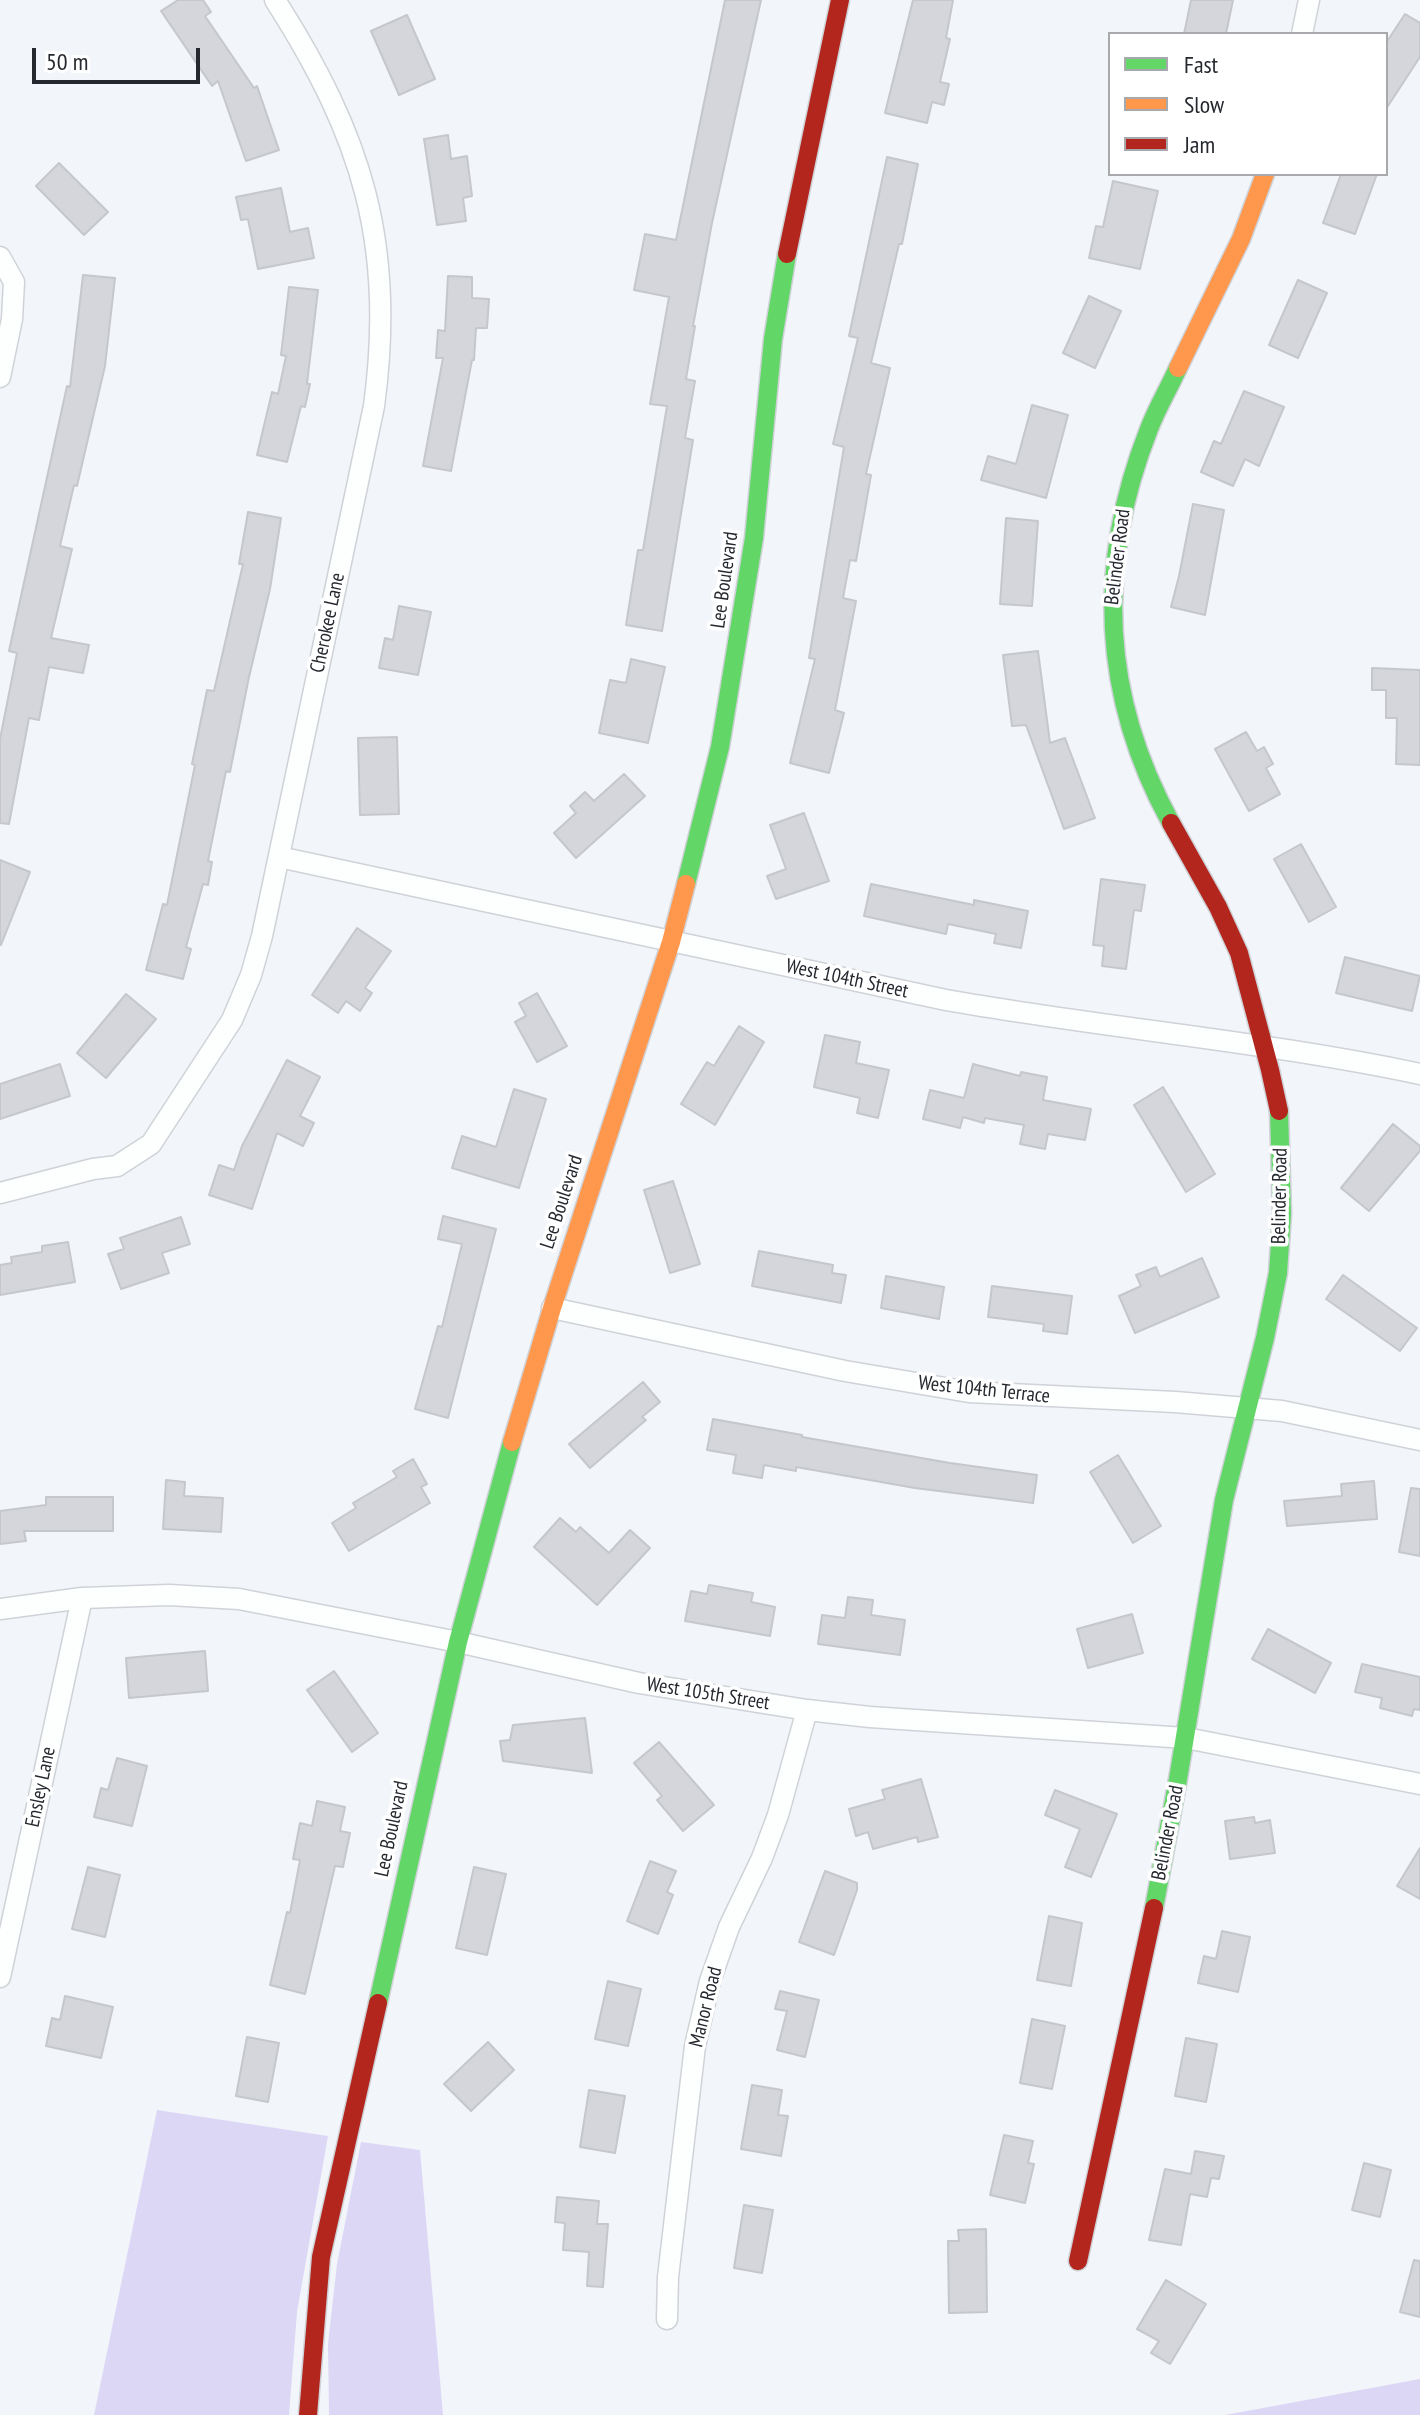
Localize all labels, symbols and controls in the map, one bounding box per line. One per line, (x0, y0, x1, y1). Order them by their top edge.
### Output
scale bar (36, 32, 204, 82)
legend (1108, 32, 1388, 176)
text: 50 m (46, 46, 88, 77)
text: Fast (1184, 49, 1218, 80)
text: Slow (1184, 89, 1224, 120)
text: Jam (1184, 129, 1215, 160)
street label: Belinder Road (1100, 508, 1136, 606)
street label: Lee Boulevard (706, 530, 744, 630)
street label: Cherokee Lane (306, 571, 350, 675)
street label: West 104th Street (784, 954, 910, 1004)
street label: Belinder Road (1267, 1148, 1293, 1244)
street label: Lee Boulevard (536, 1152, 588, 1252)
street label: West 104th Terrace (917, 1371, 1051, 1409)
street label: West 105th Street (645, 1672, 771, 1716)
street label: Ensley Lane (21, 1745, 61, 1829)
street label: Lee Boulevard (370, 1779, 414, 1879)
street label: Belinder Road (1147, 1783, 1189, 1883)
street label: Manor Road (684, 1964, 728, 2050)

